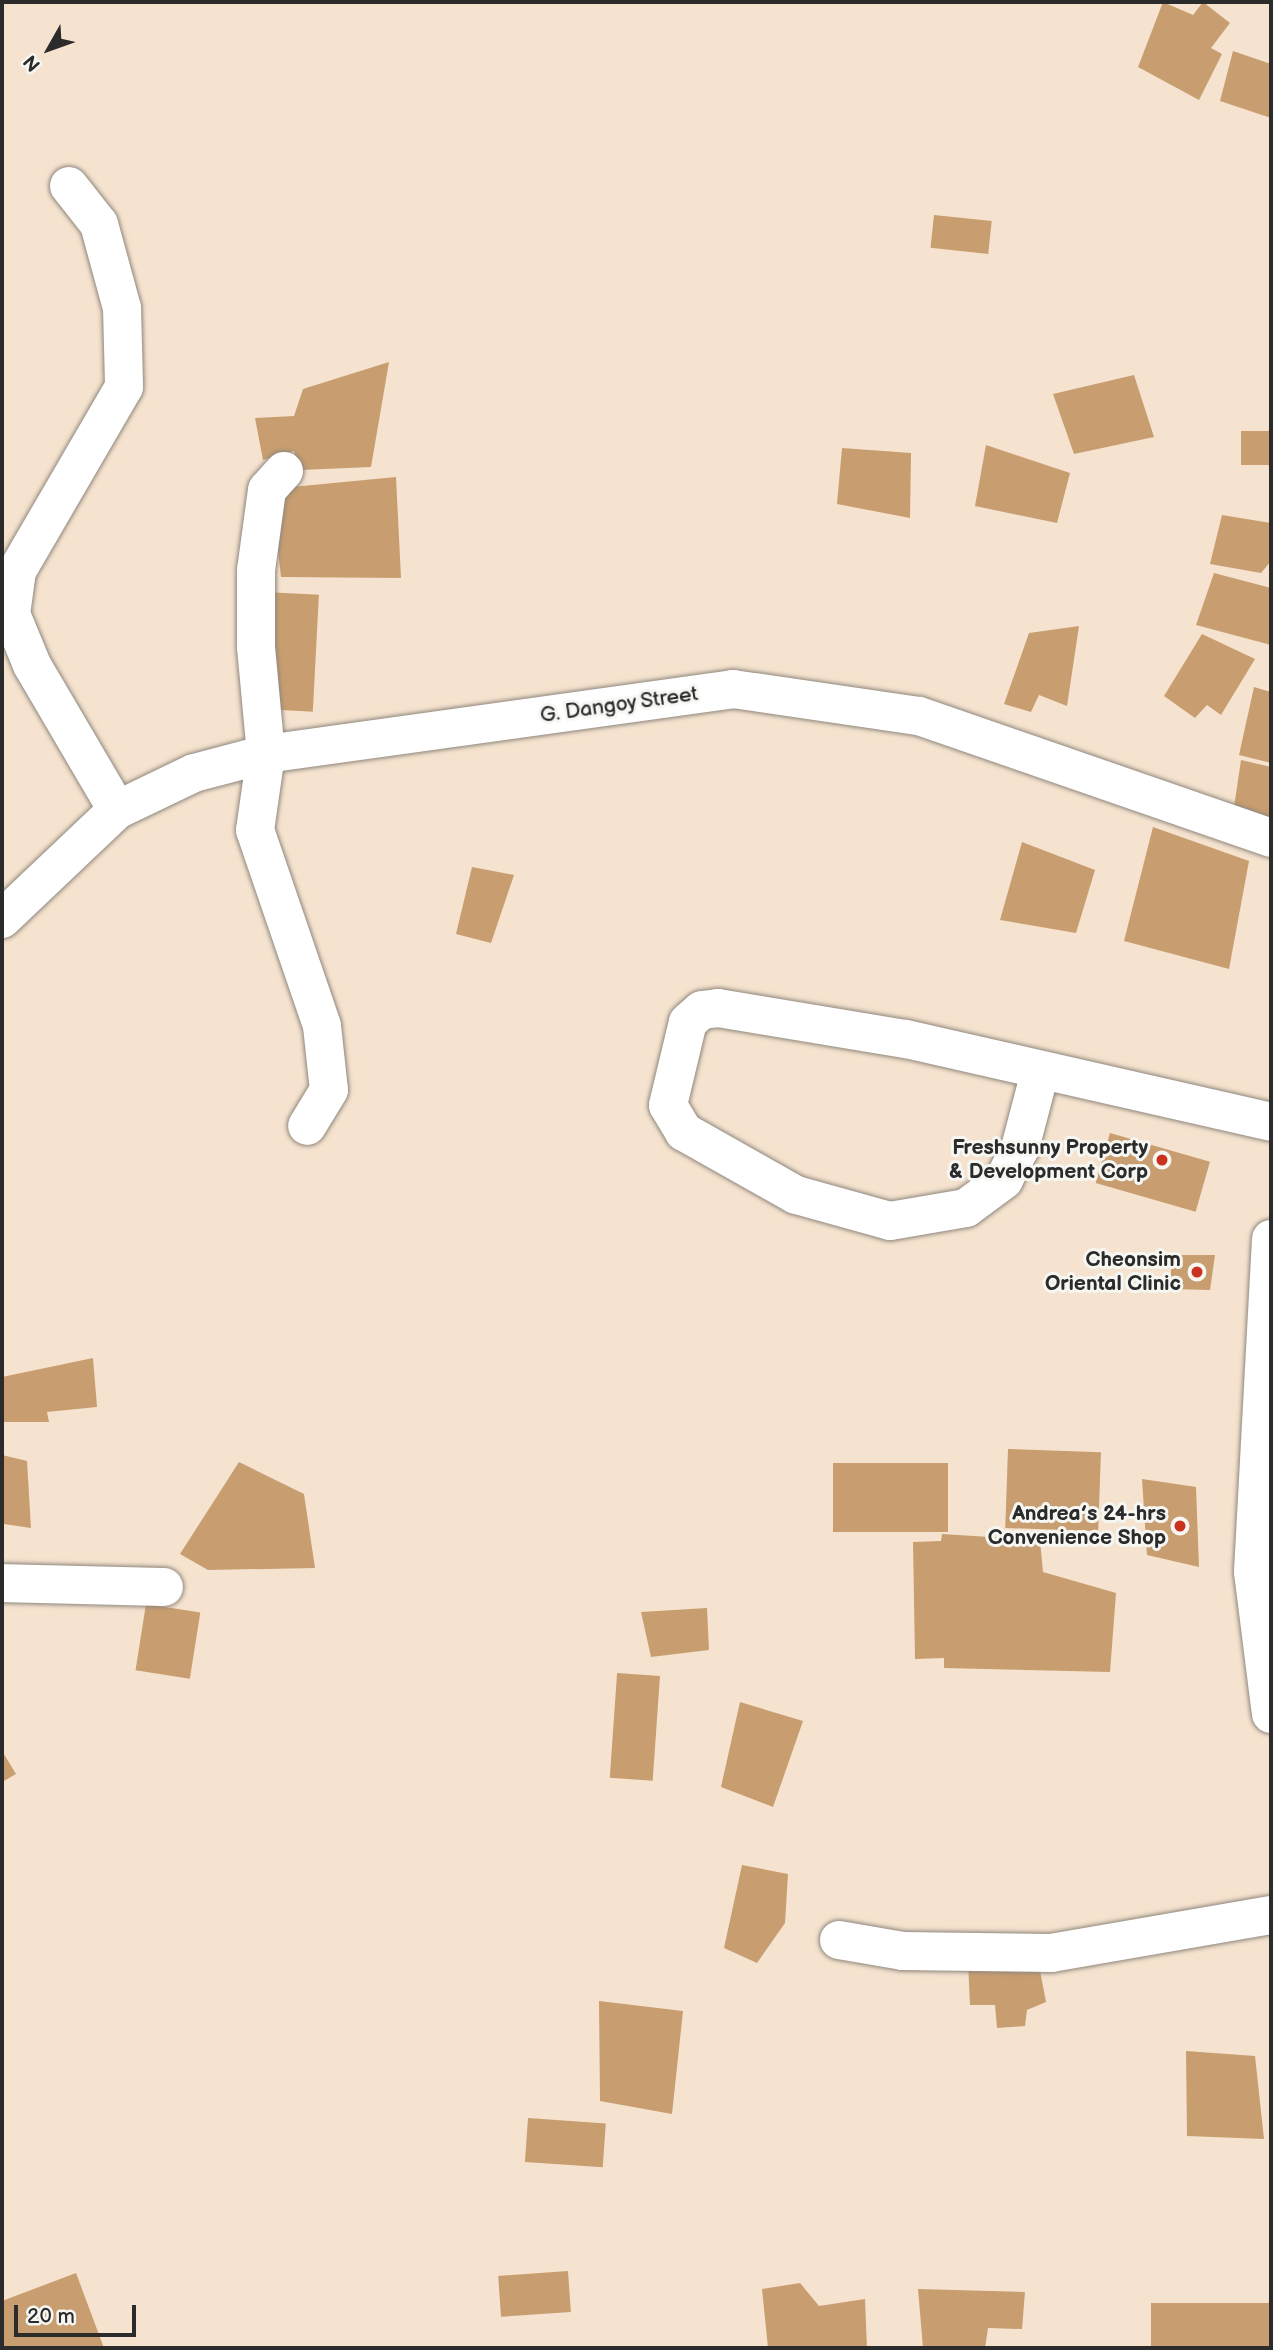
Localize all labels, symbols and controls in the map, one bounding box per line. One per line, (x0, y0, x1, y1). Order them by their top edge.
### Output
north arrow (14, 14, 84, 84)
text: N (19, 50, 46, 76)
street label: G. Dangoy Street (538, 681, 700, 729)
place label: Freshsunny Property & Development Corp (949, 1135, 1148, 1185)
marker: Freshsunny Property & Development Corp (1154, 1152, 1170, 1168)
place label: Cheonsim Oriental Clinic (1045, 1247, 1181, 1297)
marker: Cheonsim Oriental Clinic (1187, 1262, 1207, 1282)
place label: Andrea’s 24-hrs Convenience Shop (988, 1501, 1166, 1551)
marker: Andrea’s 24-hrs Convenience Shop (1172, 1518, 1188, 1534)
scale bar (18, 2290, 140, 2334)
text: 20 m (27, 2304, 75, 2329)

